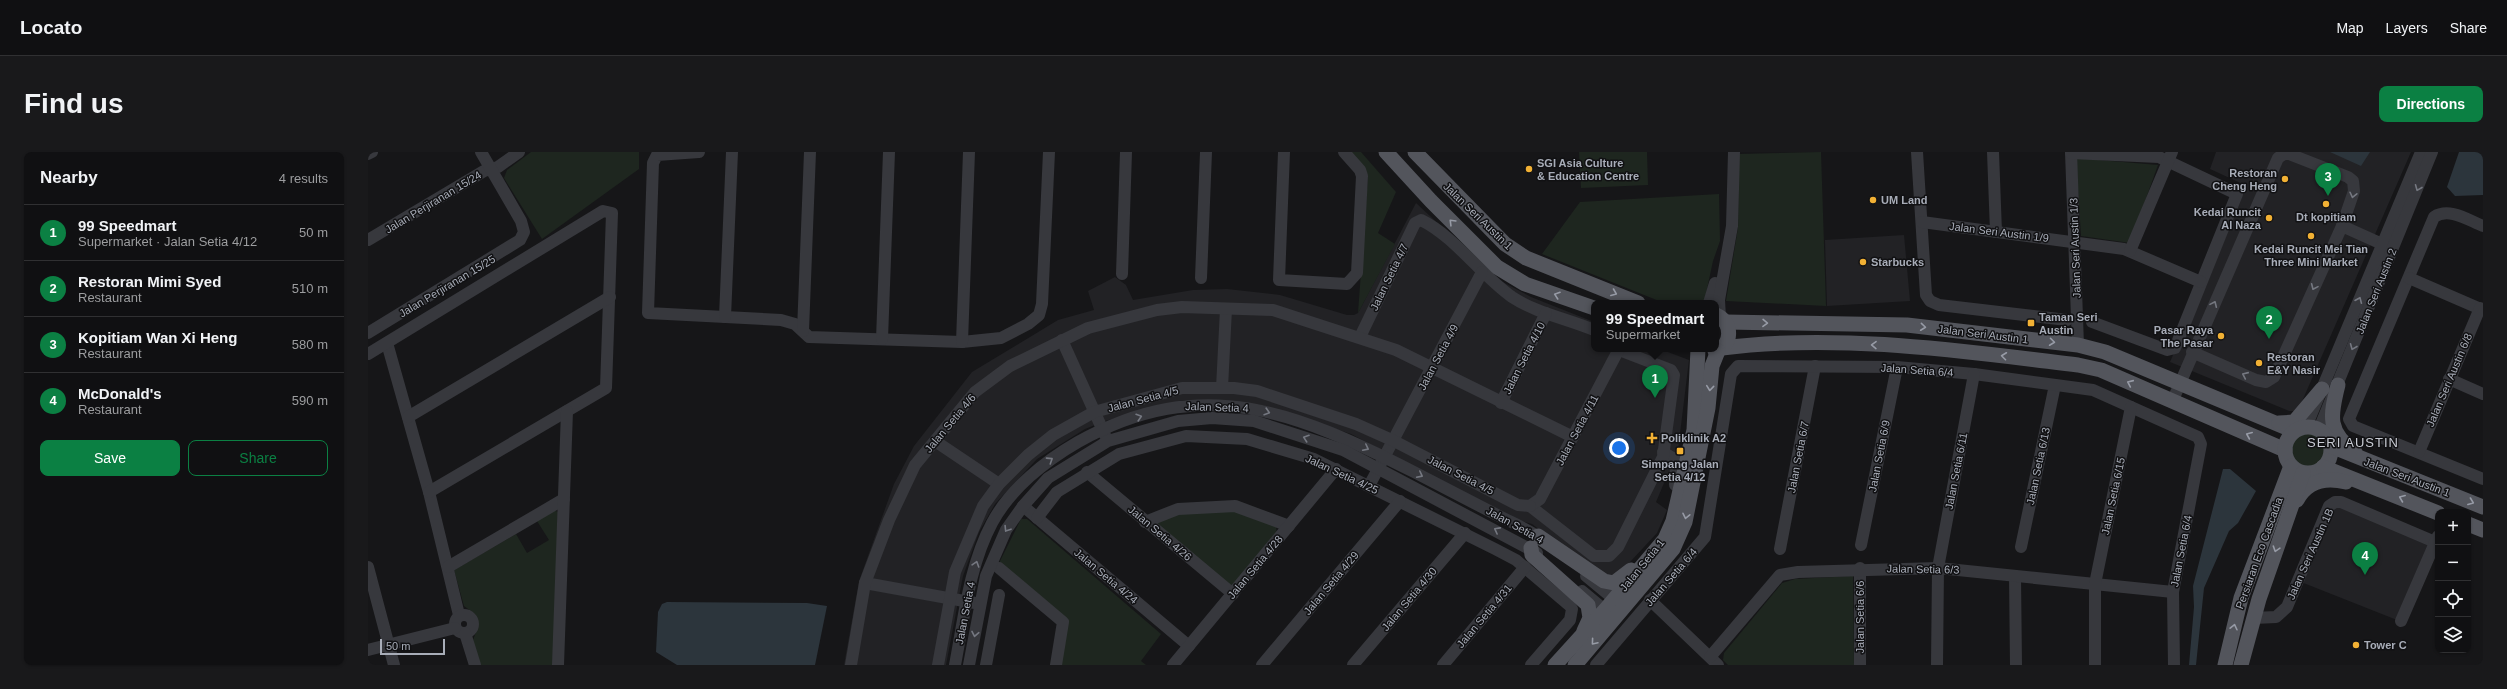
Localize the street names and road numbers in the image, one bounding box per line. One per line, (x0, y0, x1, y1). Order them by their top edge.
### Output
street label: Jalan Perjiranan 15/24 (383, 169, 483, 235)
street label: Jalan Seri Austin 1 (1441, 180, 1515, 252)
street label: Jalan Seri Austin 1/3 (2067, 198, 2083, 298)
street label: Jalan Seri Austin 1/9 (1948, 220, 2050, 244)
street label: Jalan Setia 4/7 (1368, 242, 1410, 312)
street label: Jalan Seri Austin 2 (2353, 247, 2399, 335)
street label: Jalan Perjiranan 15/25 (397, 253, 497, 319)
street label: Jalan Setia 4/10 (1501, 320, 1547, 396)
street label: Jalan Setia 4/9 (1416, 322, 1460, 392)
street label: Jalan Seri Austin 1 (1937, 322, 2029, 346)
street label: Jalan Seri Austin 6/8 (2424, 331, 2474, 429)
street label: Jalan Setia 6/4 (1880, 361, 1954, 379)
street label: Jalan Setia 4/5 (1106, 384, 1180, 414)
street label: Jalan Setia 4/6 (922, 391, 978, 455)
street label: Jalan Setia 4/11 (1553, 393, 1601, 467)
street label: Jalan Setia 4 (1185, 400, 1249, 414)
street label: Jalan Setia 6/9 (1866, 419, 1892, 493)
street label: Jalan Setia 6/7 (1785, 420, 1811, 494)
street label: Jalan Setia 6/13 (2024, 426, 2052, 506)
street label: Jalan Setia 6/11 (1943, 432, 1969, 510)
street label: Jalan Setia 4/25 (1304, 452, 1380, 496)
street label: Jalan Setia 4/5 (1426, 453, 1496, 497)
street label: Jalan Seri Austin 1 (2362, 455, 2452, 499)
street label: Jalan Setia 6/15 (2099, 456, 2127, 536)
street label: Persiaran Eco Cascadia (2233, 495, 2285, 611)
street label: Jalan Setia 4/26 (1126, 503, 1194, 563)
street label: Jalan Setia 4 (1484, 504, 1546, 546)
street label: Jalan Seri Austin 1B (2284, 507, 2336, 601)
street label: Jalan Setia 6/4 (2168, 514, 2194, 588)
street label: Jalan Setia 4/28 (1225, 533, 1285, 601)
street label: Jalan Setia 1 (1617, 537, 1667, 593)
street label: Jalan Setia 4/24 (1072, 546, 1140, 606)
street label: Jalan Setia 6/4 (1643, 546, 1699, 608)
street label: Jalan Setia 4/29 (1301, 549, 1361, 617)
street label: Jalan Setia 6/3 (1887, 562, 1959, 576)
street label: Jalan Setia 4/30 (1379, 565, 1439, 633)
street label: Jalan Setia 4 (953, 581, 977, 645)
street label: Jalan Setia 6/6 (1854, 581, 1866, 653)
street label: Jalan Setia 4/31 (1454, 582, 1514, 650)

